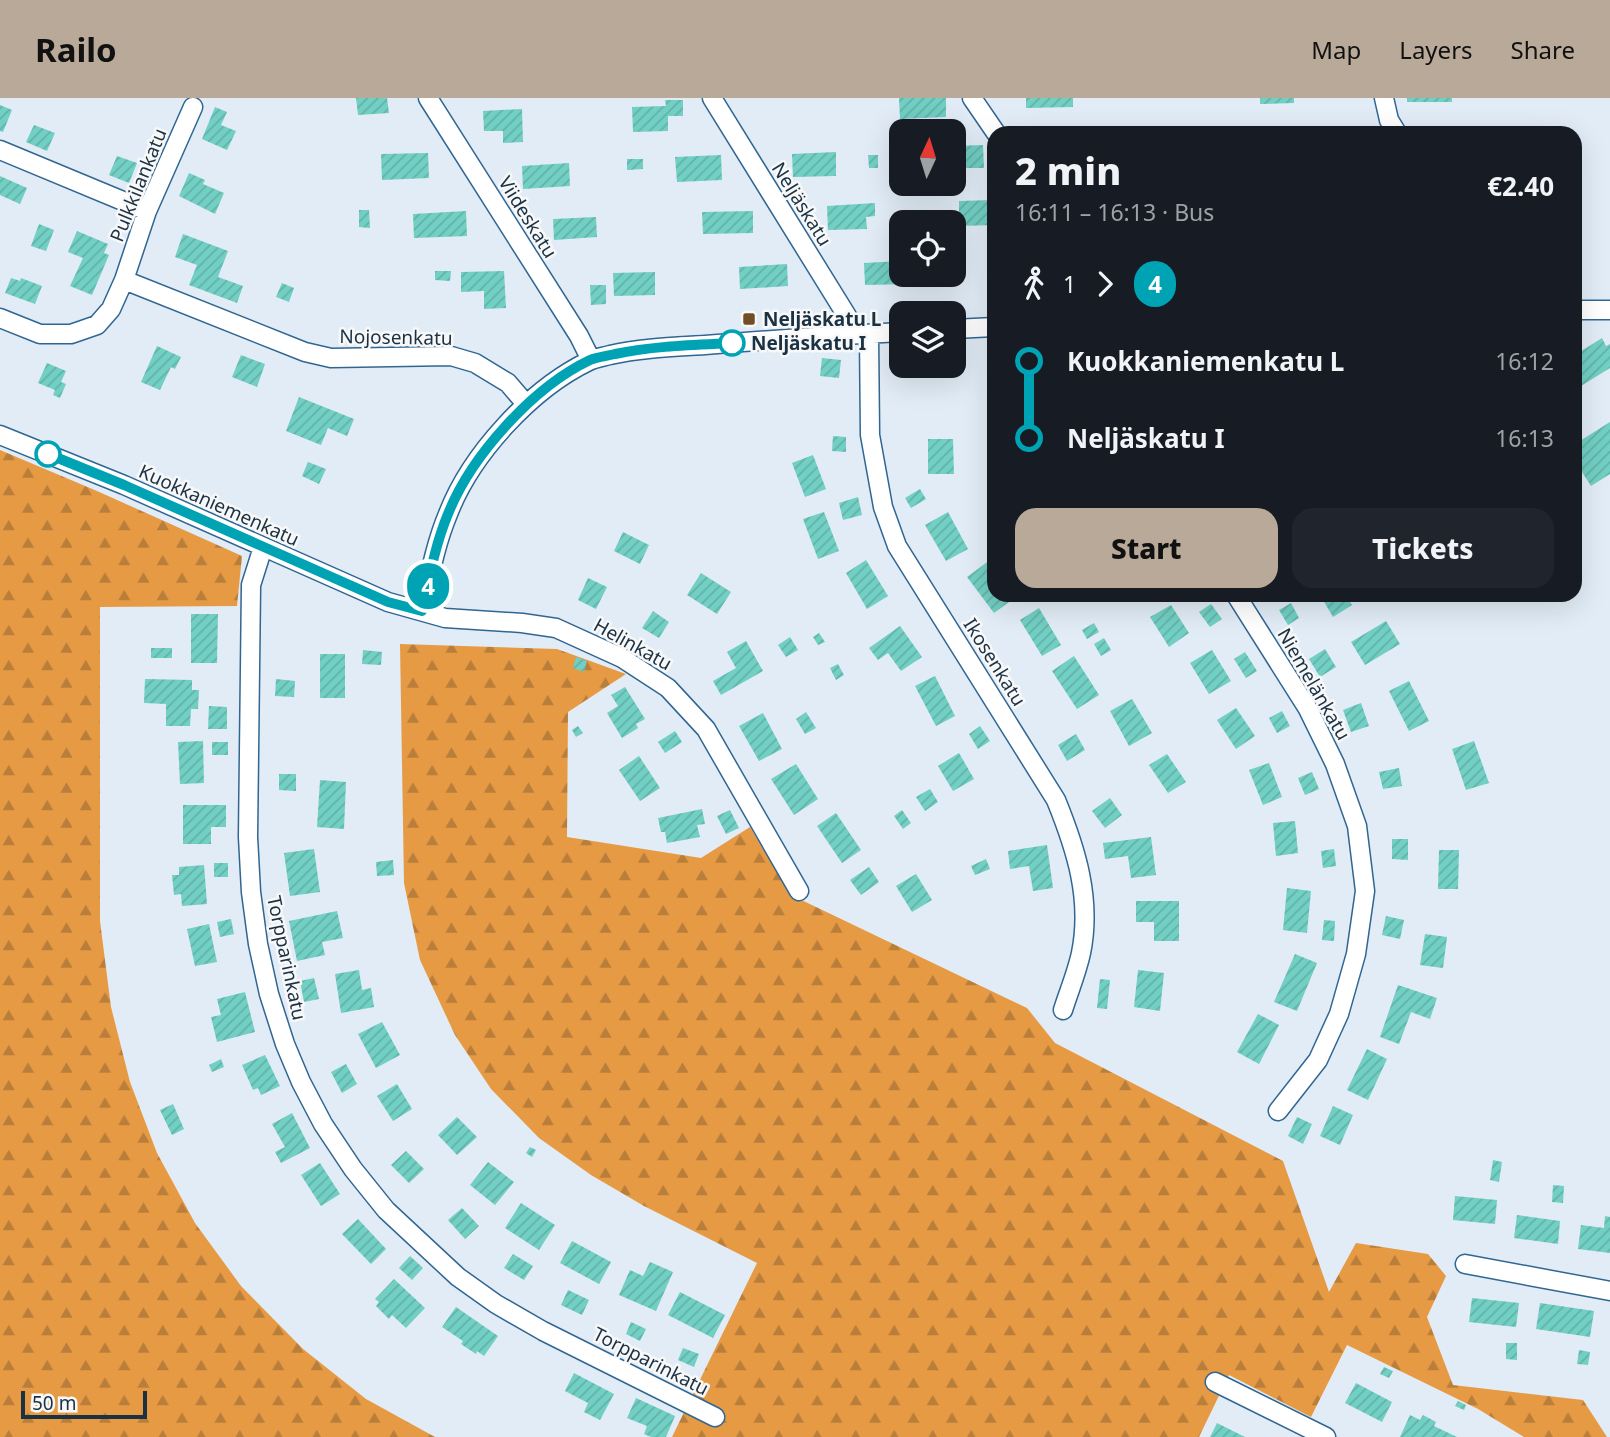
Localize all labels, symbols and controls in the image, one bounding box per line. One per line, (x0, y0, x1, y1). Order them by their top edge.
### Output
text: Railo (35, 27, 117, 72)
text: Map (1311, 33, 1361, 66)
text: Layers (1399, 33, 1473, 66)
text: Share (1511, 33, 1575, 66)
north arrow (889, 119, 966, 196)
map controls (889, 119, 966, 378)
street label: Pulkkilankatu (103, 124, 173, 246)
text: 2 min (1015, 144, 1121, 196)
street label: Neljäskatu (766, 157, 838, 251)
text: €2.40 (1487, 168, 1554, 204)
street label: Viideskatu (493, 171, 563, 263)
text: 16:11 – 16:13 · Bus (1015, 196, 1214, 228)
button: locate (889, 210, 966, 287)
icon: walk (1015, 265, 1053, 303)
icon: forward (1086, 265, 1124, 303)
text: 4 (1148, 267, 1162, 300)
text: 1 (1063, 268, 1076, 300)
button: layers (889, 301, 966, 378)
place label: Neljäskatu L (763, 306, 882, 332)
marker: Neljäskatu L (741, 311, 757, 327)
street label: Nojosenkatu (339, 323, 453, 351)
marker: Neljäskatu I (719, 330, 745, 356)
place label: Neljäskatu I (751, 330, 866, 356)
text: Kuokkaniemenkatu L (1067, 343, 1344, 379)
text: 16:12 (1495, 345, 1554, 377)
text: Neljäskatu I (1067, 420, 1225, 456)
text: 16:13 (1495, 422, 1554, 454)
unlabelled marker (35, 441, 61, 467)
street label: Kuokkaniemenkatu (135, 458, 303, 552)
button: Start (1015, 508, 1278, 588)
button: Tickets (1292, 508, 1554, 588)
line badge: 4 (405, 563, 451, 609)
text: 4 (421, 569, 435, 602)
street label: Helinkatu (589, 612, 677, 676)
street label: Ikosenkatu (958, 613, 1032, 711)
street label: Niemelänkatu (1271, 623, 1357, 745)
street label: Torpparinkatu (261, 893, 313, 1023)
street label: Torpparinkatu (589, 1321, 713, 1401)
scale bar (21, 1388, 147, 1420)
text: 50 m (32, 1390, 76, 1416)

